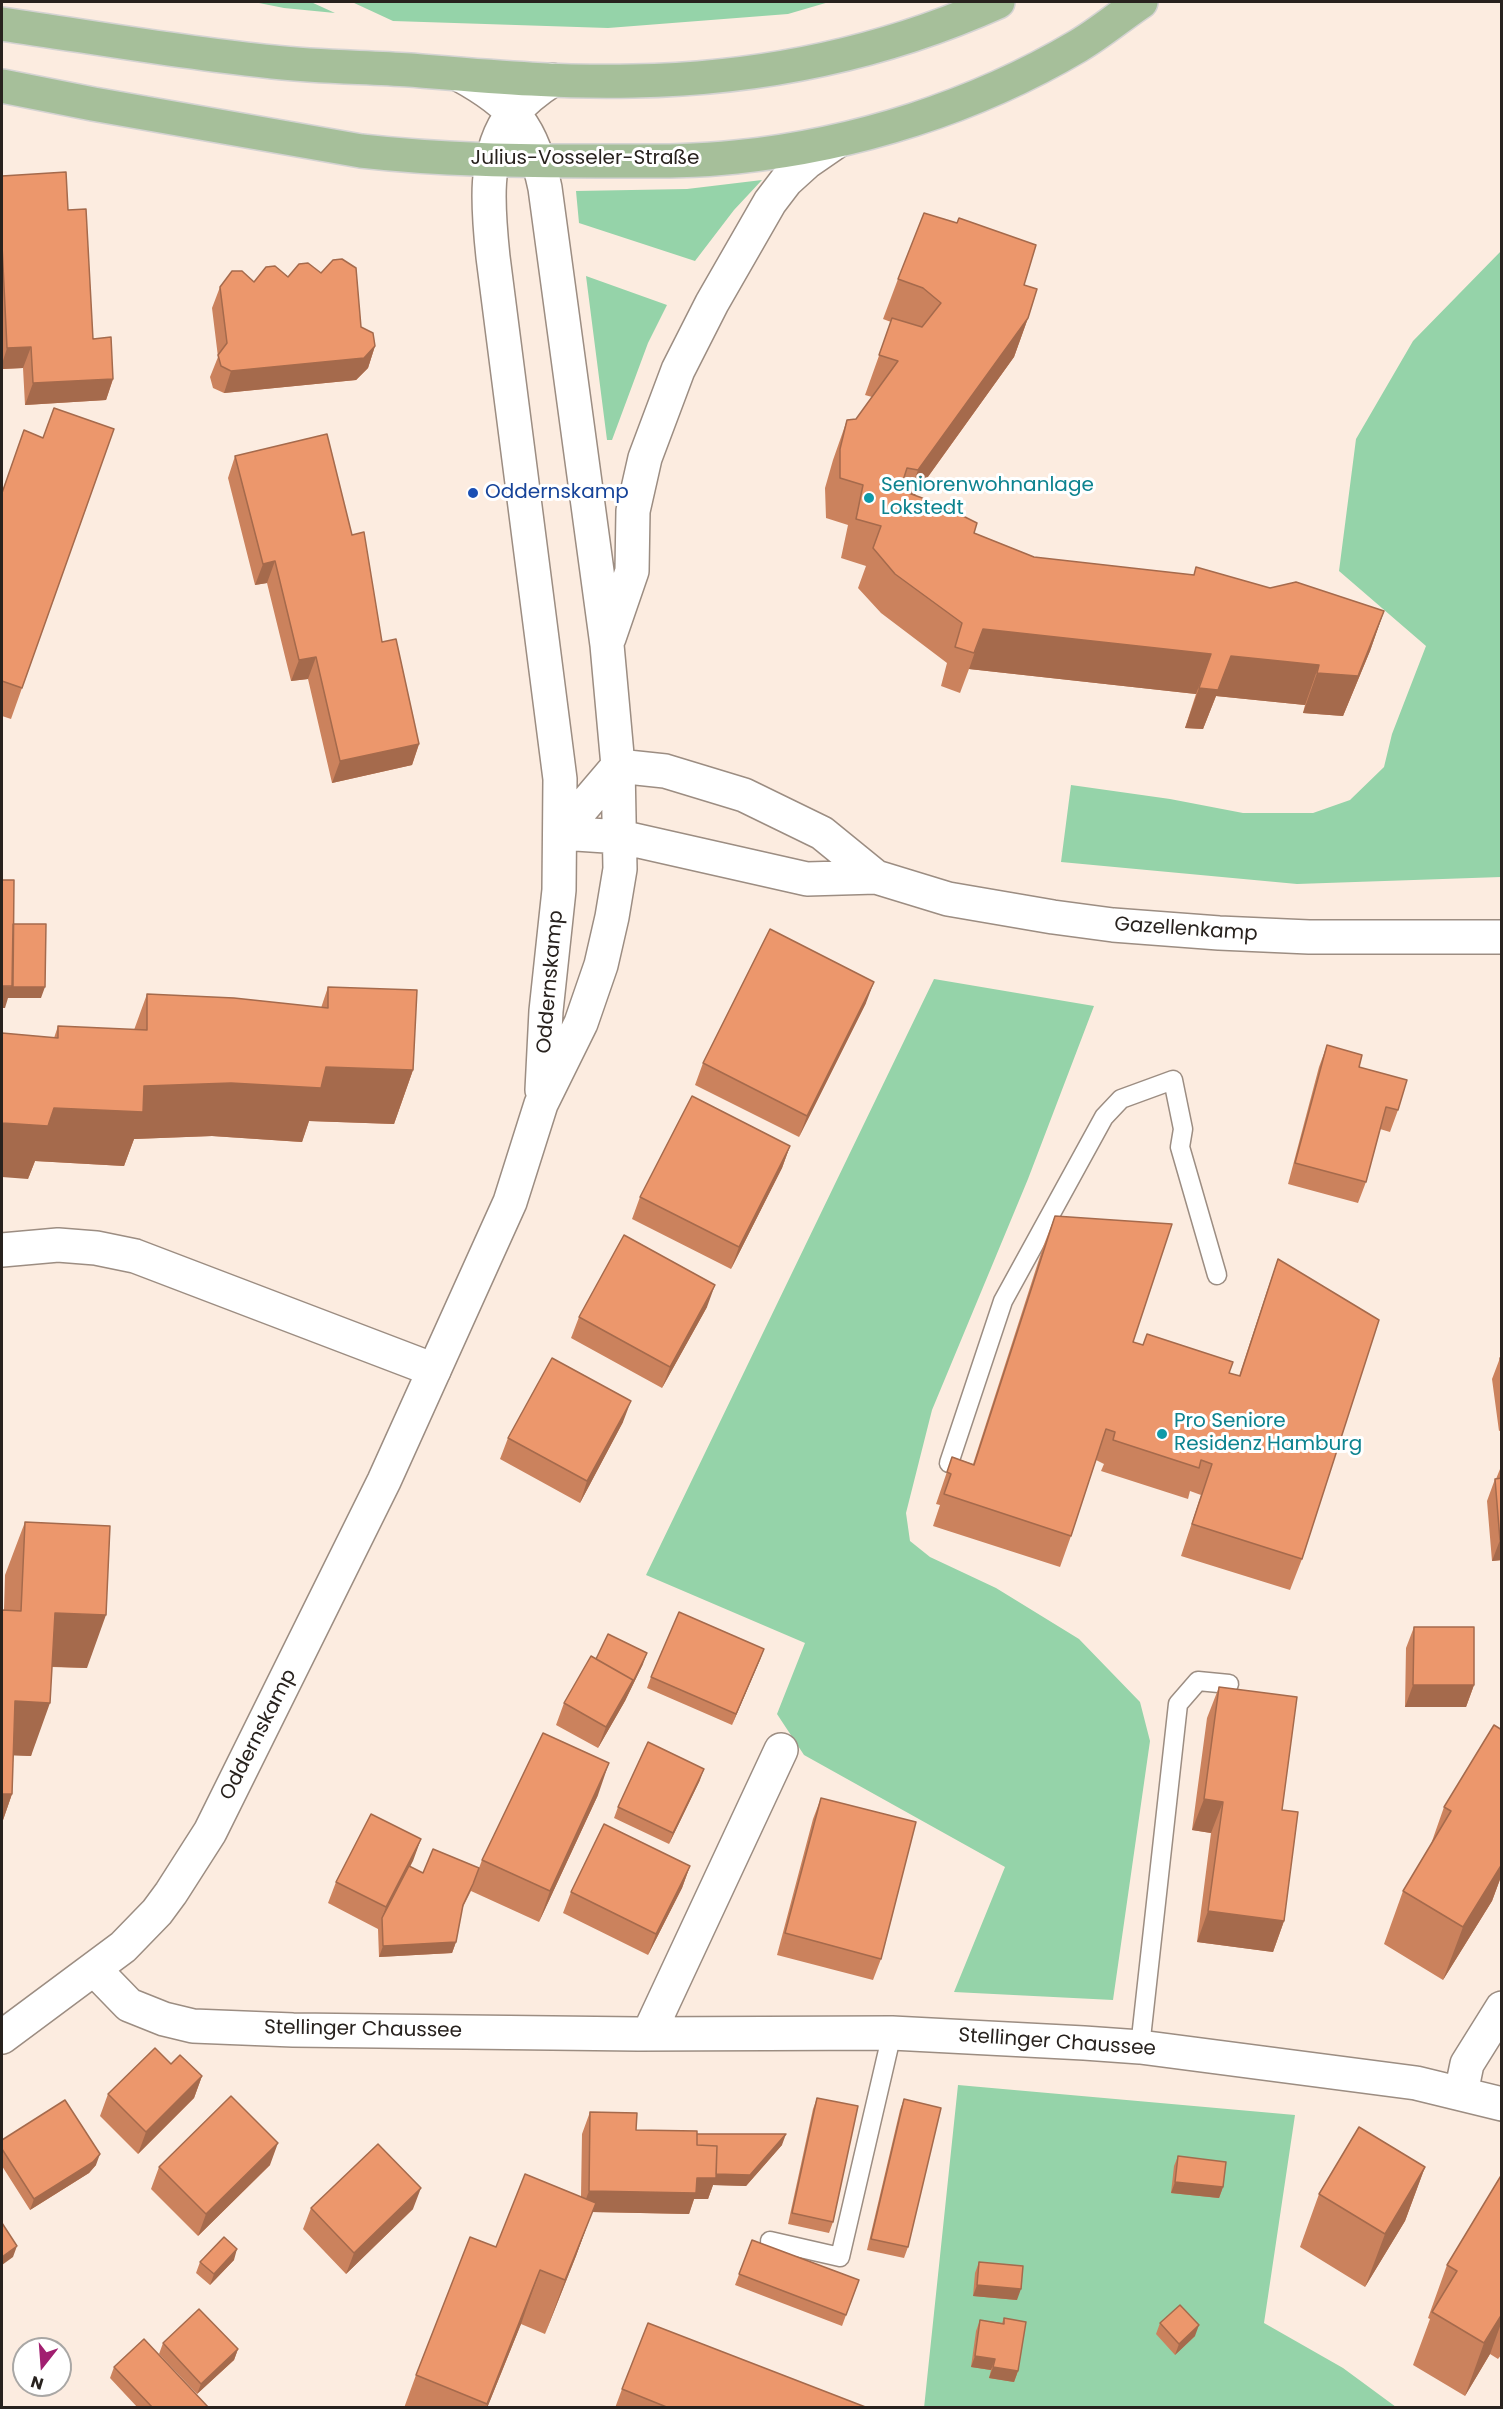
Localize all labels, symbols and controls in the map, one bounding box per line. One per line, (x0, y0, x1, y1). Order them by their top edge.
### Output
street label: Julius-Vosseler-Straße (471, 147, 699, 171)
place label: Seniorenwohnanlage Lokstedt (881, 474, 1094, 521)
place label: Oddernskamp (485, 481, 629, 505)
marker: Oddernskamp (466, 486, 480, 500)
marker: Seniorenwohnanlage Lokstedt (862, 491, 876, 505)
street label: Oddernskamp (533, 909, 569, 1055)
street label: Gazellenkamp (1114, 913, 1258, 947)
place label: Pro Seniore Residenz Hamburg (1174, 1410, 1362, 1457)
marker: Pro Seniore Residenz Hamburg (1155, 1427, 1169, 1441)
street label: Oddernskamp (216, 1665, 302, 1805)
street label: Stellinger Chaussee (264, 2016, 462, 2044)
street label: Stellinger Chaussee (957, 2024, 1157, 2062)
north arrow (12, 2337, 72, 2397)
text: N (28, 2370, 46, 2396)

